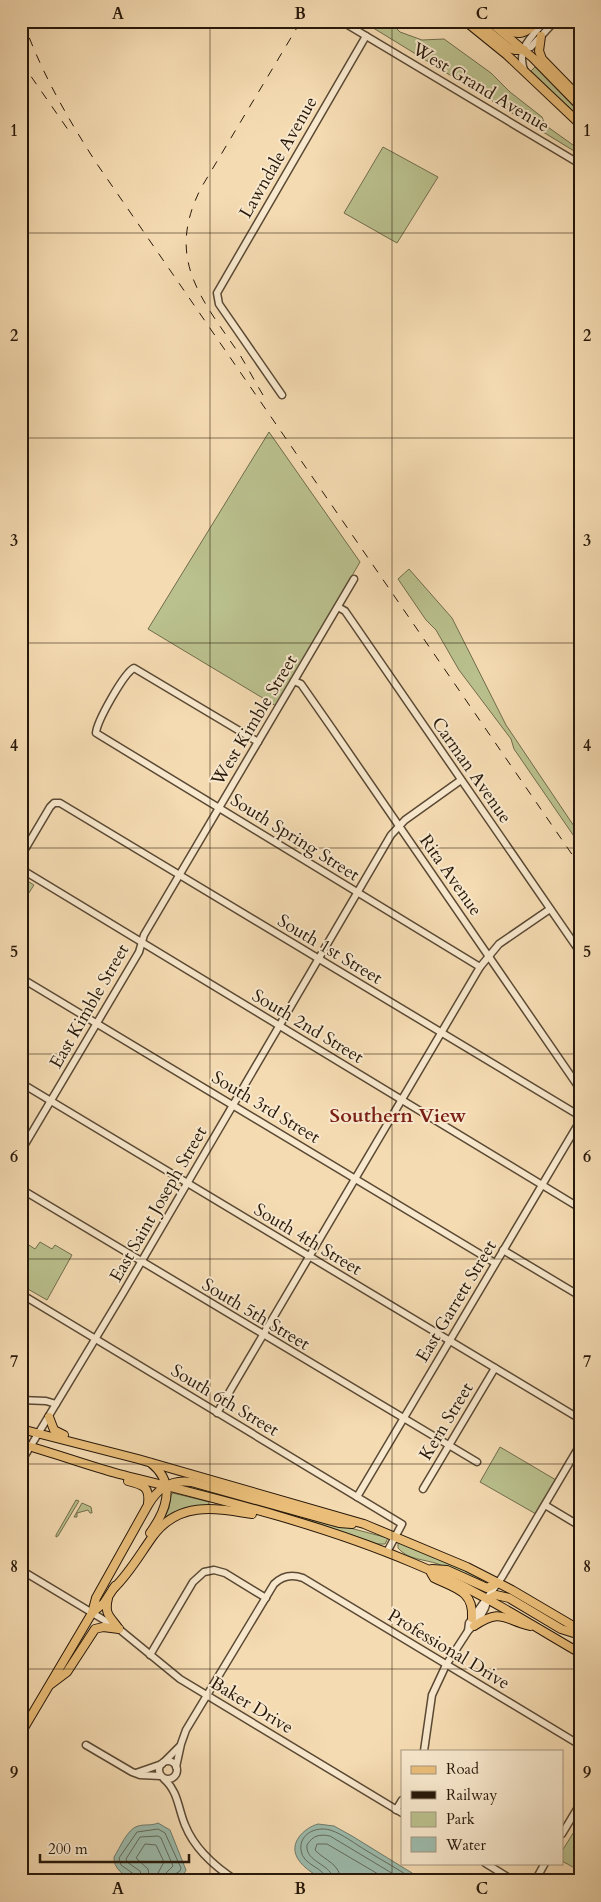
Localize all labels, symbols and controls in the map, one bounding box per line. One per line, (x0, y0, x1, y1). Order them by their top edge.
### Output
text: A (112, 3, 124, 25)
text: B (294, 3, 306, 25)
text: C (476, 3, 488, 25)
street label: West Grand Avenue (407, 36, 554, 138)
street label: Lawndale Avenue (233, 92, 323, 223)
text: 1 (10, 120, 18, 142)
text: 1 (583, 120, 591, 142)
text: 2 (10, 325, 18, 347)
text: 2 (583, 325, 591, 347)
text: 3 (10, 530, 18, 552)
text: 3 (583, 530, 591, 552)
street label: West Kimble Street (205, 650, 304, 791)
street label: Carman Avenue (426, 712, 518, 828)
text: 4 (10, 735, 18, 757)
text: 4 (583, 735, 591, 757)
street label: South Spring Street (225, 788, 364, 887)
street label: Rita Avenue (413, 830, 488, 921)
street label: South 1st Street (273, 908, 387, 991)
street label: East Kimble Street (44, 939, 135, 1073)
text: 5 (10, 941, 18, 963)
text: 5 (583, 941, 591, 963)
street label: South 2nd Street (247, 983, 369, 1070)
street label: South 3rd Street (207, 1065, 325, 1150)
district label: Southern View (330, 1102, 467, 1129)
street label: East Saint Joseph Street (104, 1122, 213, 1287)
text: 6 (10, 1146, 18, 1168)
text: 6 (583, 1146, 591, 1168)
street label: South 4th Street (249, 1197, 367, 1282)
street label: East Garrett Street (410, 1235, 503, 1367)
street label: South 5th Street (197, 1272, 315, 1357)
text: 7 (10, 1351, 18, 1373)
text: 7 (583, 1351, 591, 1373)
street label: South 6th Street (166, 1358, 284, 1443)
street label: Kern Street (413, 1377, 480, 1465)
text: 8 (10, 1556, 18, 1578)
text: 8 (583, 1556, 591, 1578)
street label: Professional Drive (383, 1603, 514, 1696)
street label: Baker Drive (206, 1671, 298, 1740)
legend (401, 1750, 564, 1864)
text: Road (446, 1759, 479, 1779)
text: 9 (10, 1762, 18, 1784)
text: 9 (583, 1762, 591, 1784)
text: Railway (446, 1785, 497, 1805)
text: Park (446, 1809, 475, 1829)
scale bar (40, 1832, 189, 1864)
text: Water (445, 1835, 487, 1855)
text: 200 m (48, 1839, 88, 1859)
text: A (112, 1878, 124, 1900)
text: B (294, 1878, 306, 1900)
text: C (476, 1878, 488, 1900)

